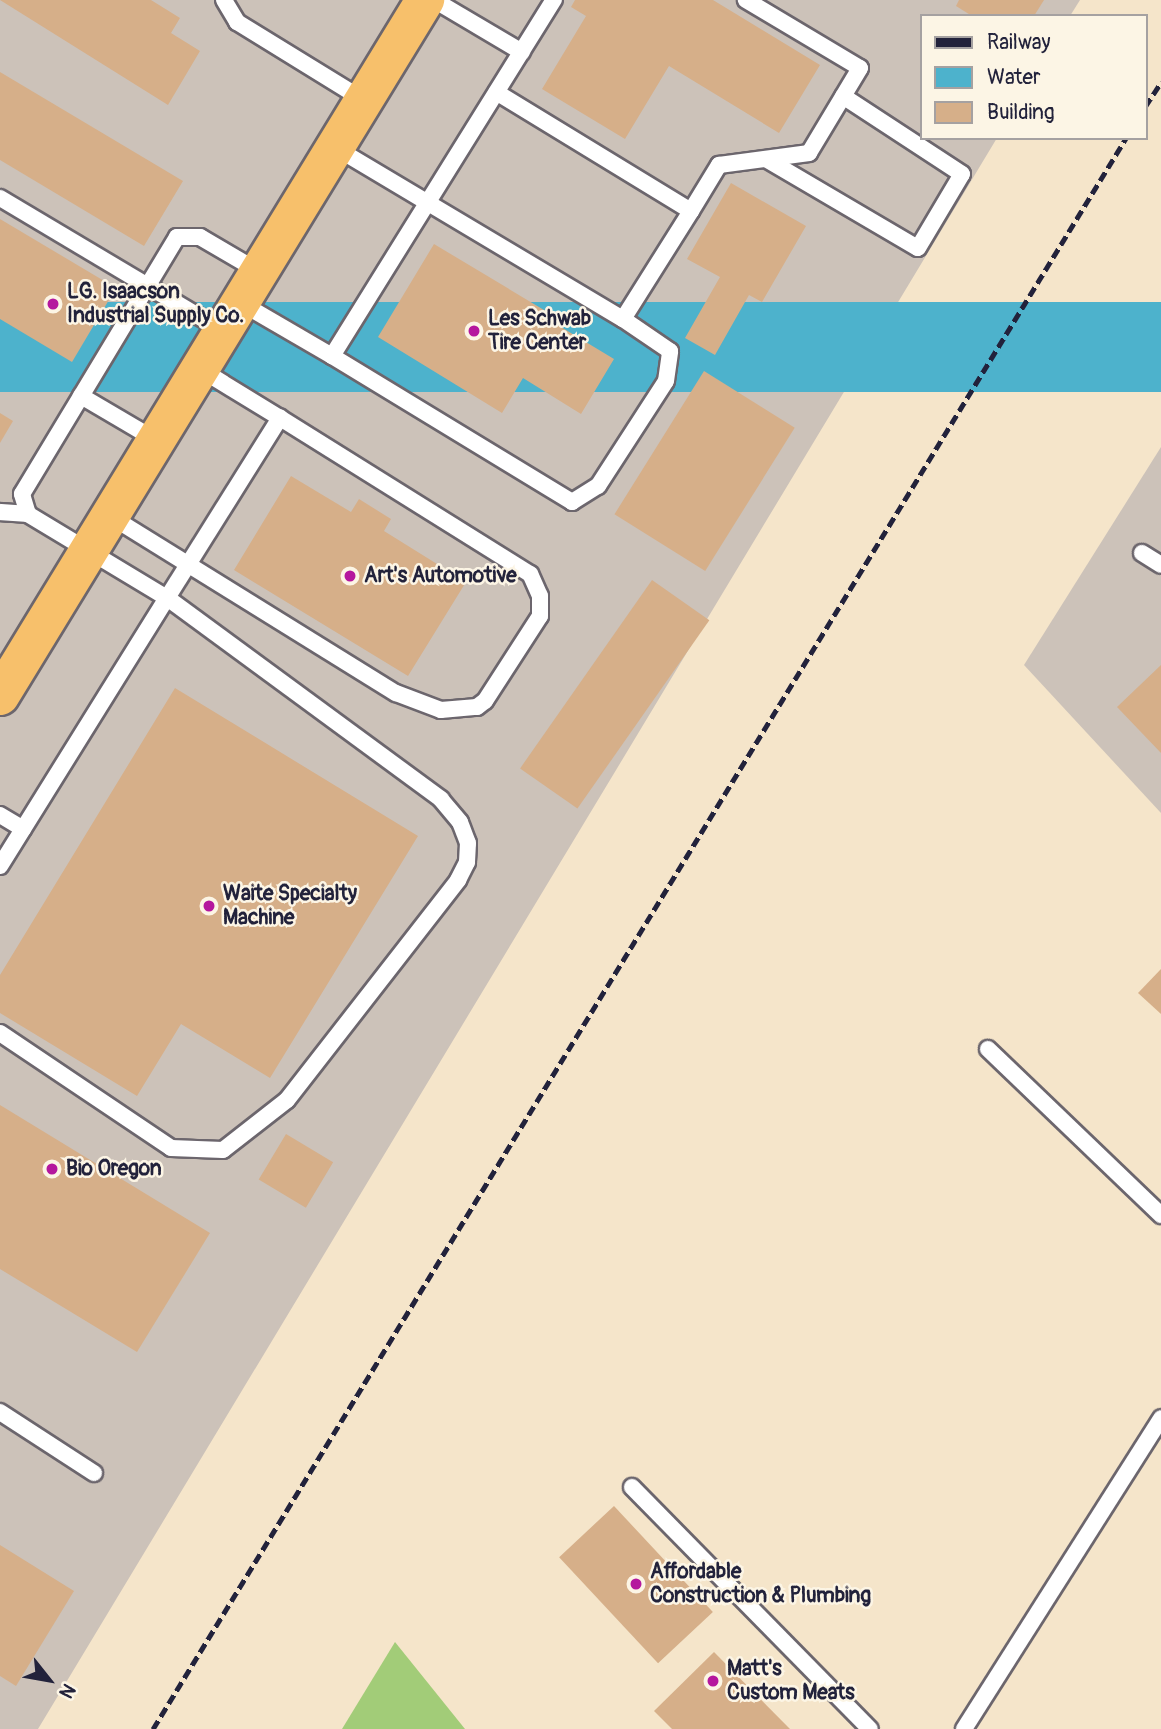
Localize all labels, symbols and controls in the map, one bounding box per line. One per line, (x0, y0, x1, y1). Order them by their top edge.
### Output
legend (920, 14, 1147, 140)
text: Railway (987, 29, 1051, 56)
text: Water (987, 64, 1040, 91)
text: Building (987, 99, 1054, 126)
place label: LG. Isaacson Industrial Supply Co. (67, 279, 244, 329)
marker: LG. Isaacson Industrial Supply Co. (45, 296, 61, 312)
place label: Les Schwab Tire Center (488, 306, 591, 356)
marker: Les Schwab Tire Center (466, 323, 482, 339)
place label: Art's Automotive (364, 563, 517, 589)
marker: Art's Automotive (342, 568, 358, 584)
place label: Waite Specialty Machine (223, 881, 357, 931)
marker: Waite Specialty Machine (201, 898, 217, 914)
place label: Bio Oregon (66, 1156, 162, 1182)
marker: Bio Oregon (44, 1161, 60, 1177)
place label: Affordable Construction & Plumbing (650, 1559, 871, 1609)
marker: Affordable Construction & Plumbing (628, 1576, 644, 1592)
north arrow (14, 1645, 84, 1715)
place label: Matt's Custom Meats (727, 1656, 855, 1706)
marker: Matt's Custom Meats (705, 1673, 721, 1689)
text: N (53, 1679, 81, 1703)

